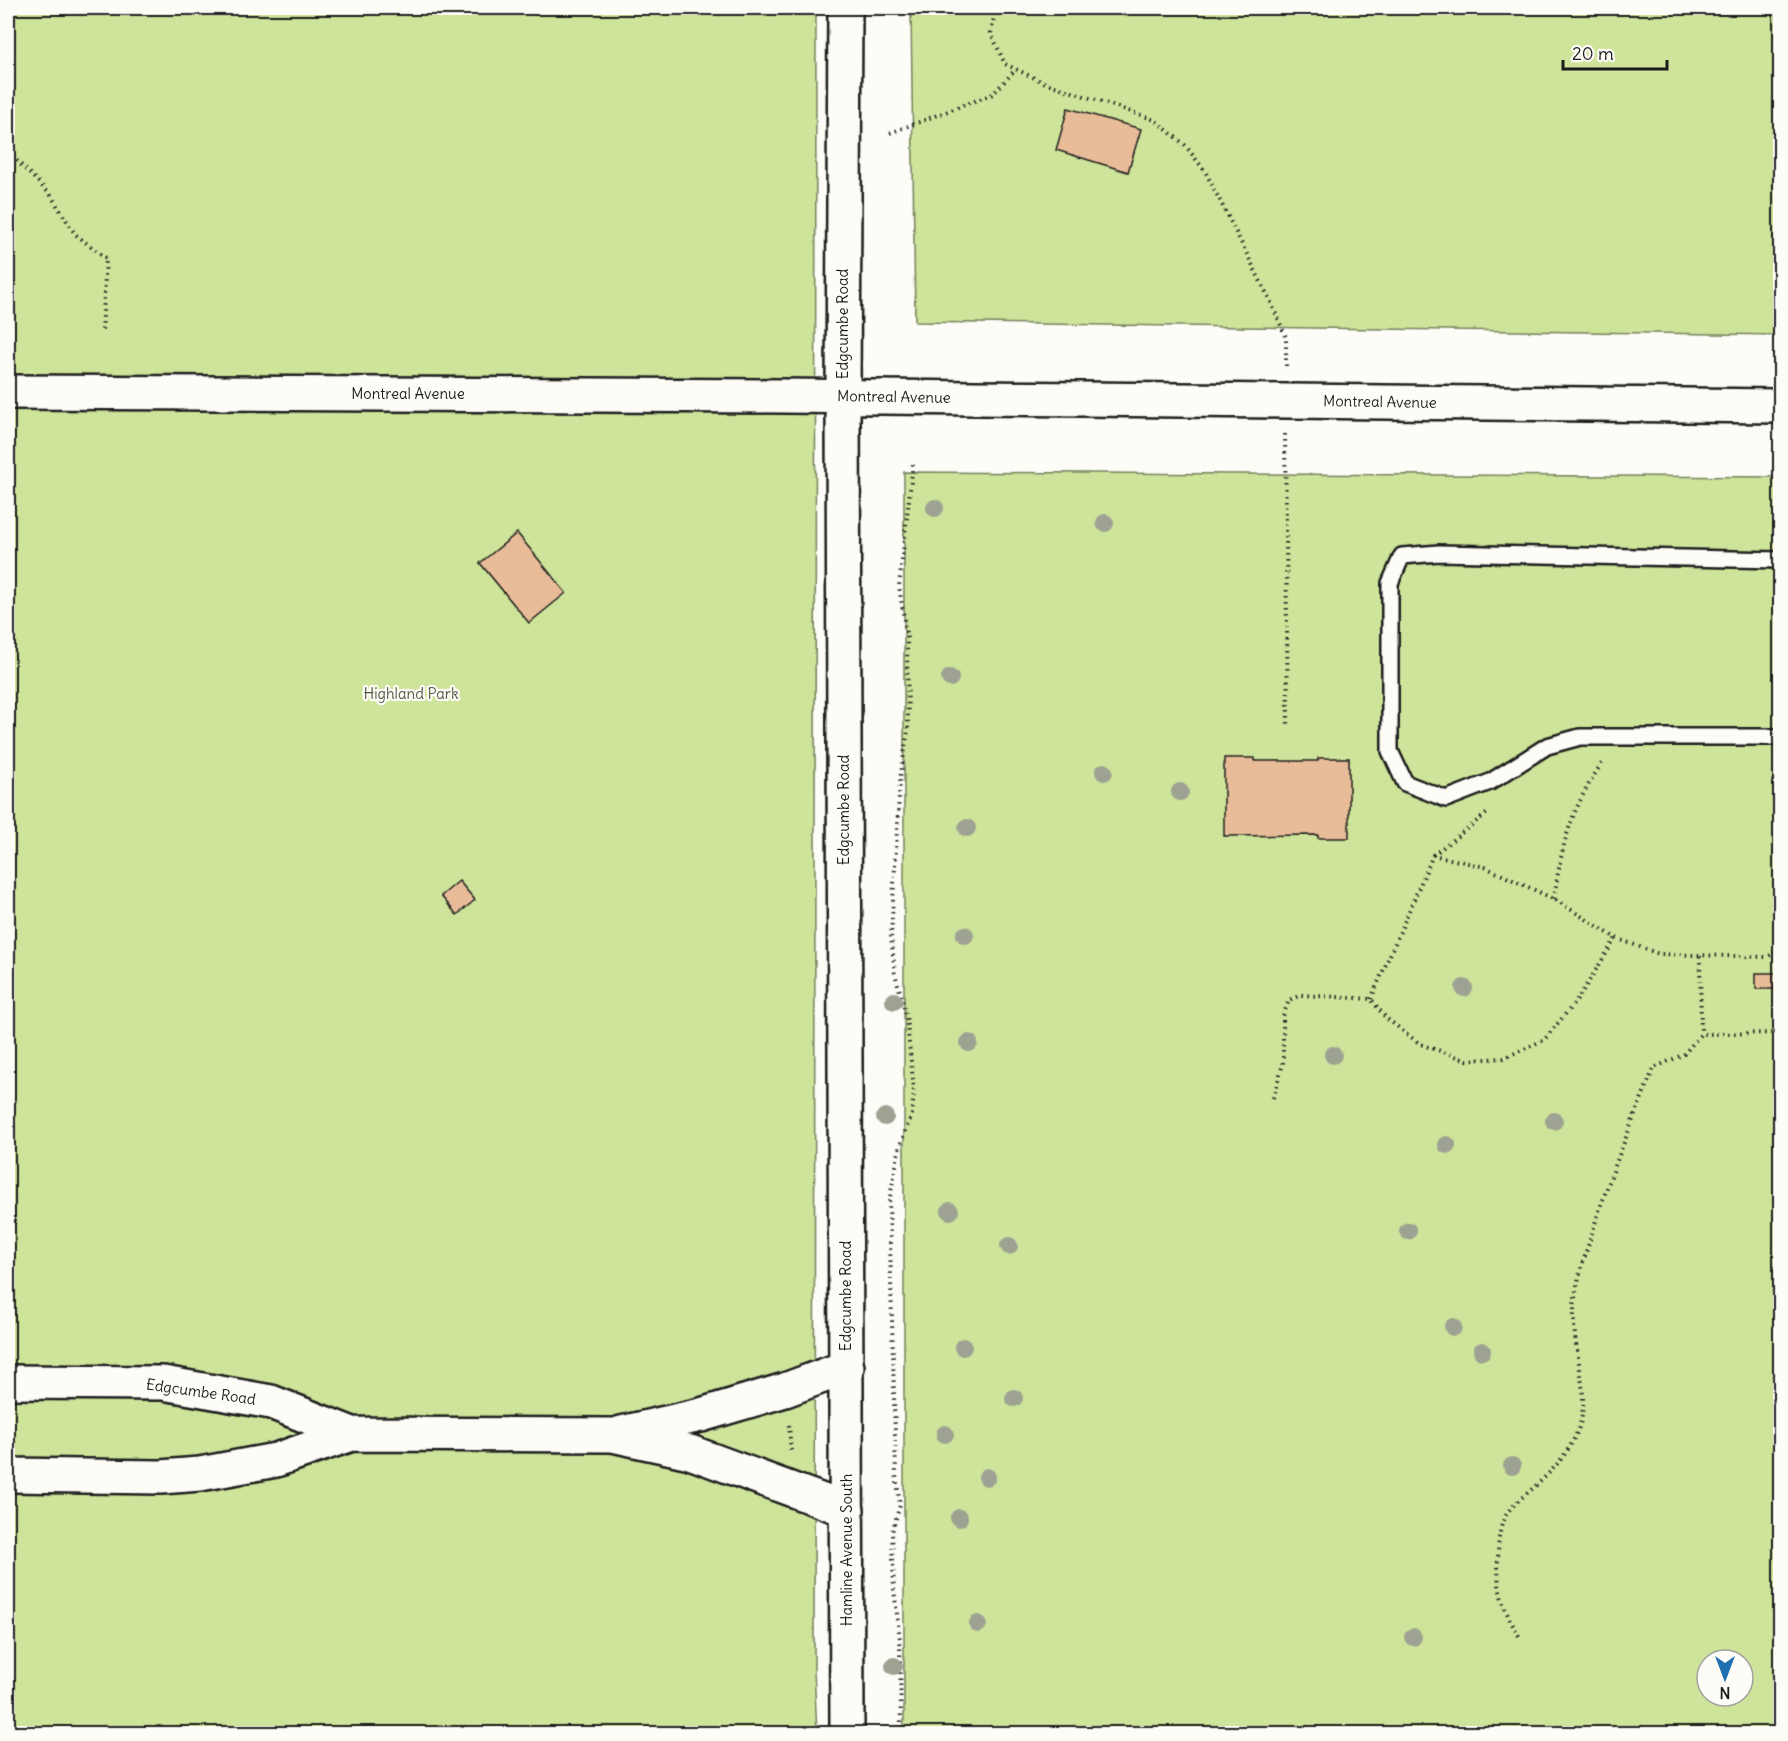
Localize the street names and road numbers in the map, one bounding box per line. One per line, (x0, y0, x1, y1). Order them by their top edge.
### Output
street label: Edgcumbe Road (833, 269, 852, 379)
street label: Montreal Avenue (351, 384, 465, 403)
street label: Montreal Avenue (837, 386, 951, 407)
street label: Montreal Avenue (1323, 391, 1437, 412)
street label: Edgcumbe Road (834, 755, 853, 865)
street label: Edgcumbe Road (836, 1241, 855, 1351)
street label: Edgcumbe Road (145, 1374, 257, 1409)
street label: Hamline Avenue South (837, 1473, 856, 1626)

